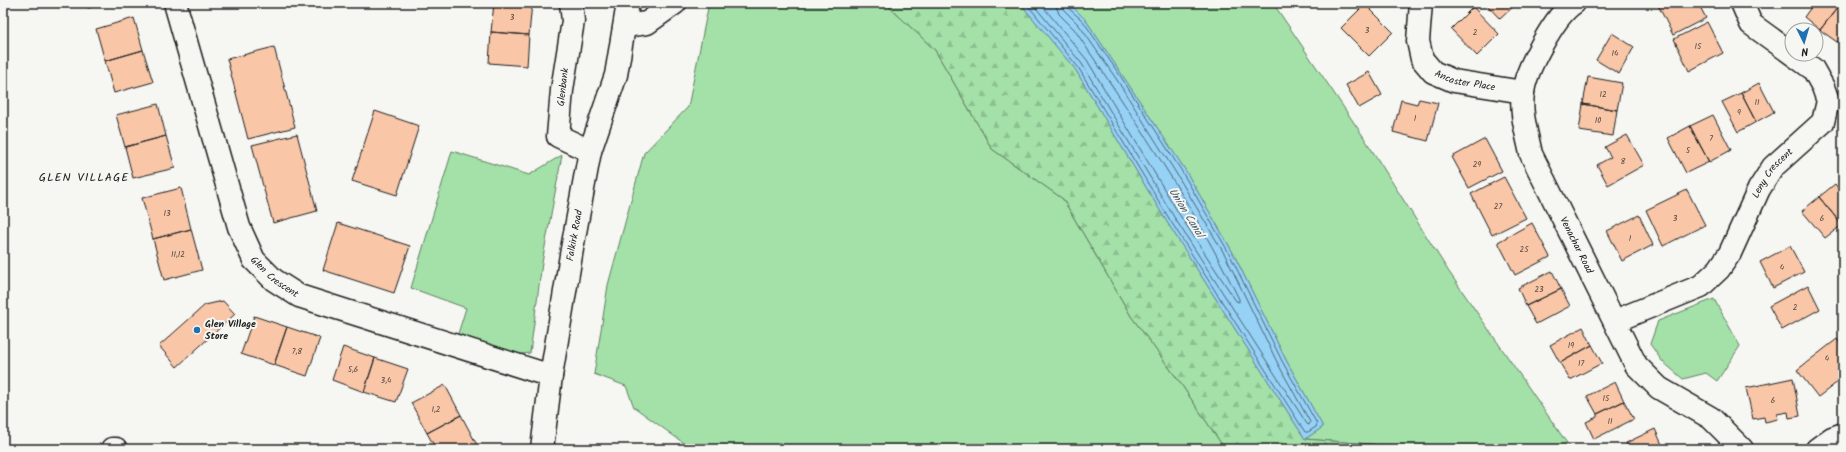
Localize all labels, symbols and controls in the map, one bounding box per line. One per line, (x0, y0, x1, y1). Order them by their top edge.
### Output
house number: 3 (510, 11, 515, 24)
north arrow (1784, 22, 1824, 62)
house number: 3 (1365, 24, 1370, 37)
house number: 2 (1473, 26, 1478, 39)
house number: 15 (1695, 40, 1702, 53)
text: N (1800, 42, 1809, 60)
house number: 14 (1612, 47, 1619, 60)
street label: Ancaster Place (1432, 66, 1497, 96)
street label: Glenbank (553, 67, 573, 107)
house number: 12 (1599, 88, 1607, 101)
house number: 11 (1754, 96, 1760, 109)
house number: 9 (1737, 106, 1741, 119)
house number: 1 (1414, 112, 1417, 125)
house number: 10 (1595, 114, 1601, 127)
house number: 7 (1709, 132, 1713, 145)
house number: 5 (1686, 144, 1691, 157)
street label: Leny Crescent (1748, 144, 1797, 201)
house number: 8 (1621, 155, 1626, 168)
house number: 29 (1473, 158, 1481, 171)
district label: GLEN VILLAGE (39, 168, 129, 187)
water label: Union Canal (1164, 185, 1210, 243)
house number: 27 (1494, 200, 1502, 213)
house number: 13 (163, 207, 171, 220)
street label: Falkirk Road (562, 208, 587, 262)
house number: 3 (1673, 212, 1678, 225)
house number: 6 (1820, 212, 1824, 225)
street label: Venachar Road (1556, 214, 1598, 277)
house number: 1 (1629, 232, 1632, 245)
house number: 25 (1520, 243, 1529, 256)
house number: 11,12 (171, 248, 185, 261)
street label: Glen Crescent (247, 253, 302, 302)
house number: 4 (1780, 261, 1785, 274)
house number: 23 (1534, 283, 1544, 296)
house number: 2 (1793, 301, 1798, 314)
place label: Glen Village Store (205, 316, 256, 344)
marker: Glen Village Store (192, 325, 202, 335)
house number: 19 (1568, 339, 1574, 352)
house number: 7,8 (292, 345, 302, 358)
house number: 4 (1825, 352, 1830, 365)
house number: 17 (1578, 357, 1584, 370)
house number: 5,6 (348, 363, 358, 376)
house number: 3,4 (381, 374, 392, 387)
house number: 15 (1603, 392, 1610, 405)
house number: 6 (1771, 394, 1775, 407)
house number: 1,2 (432, 403, 441, 416)
house number: 11 (1607, 415, 1613, 428)

